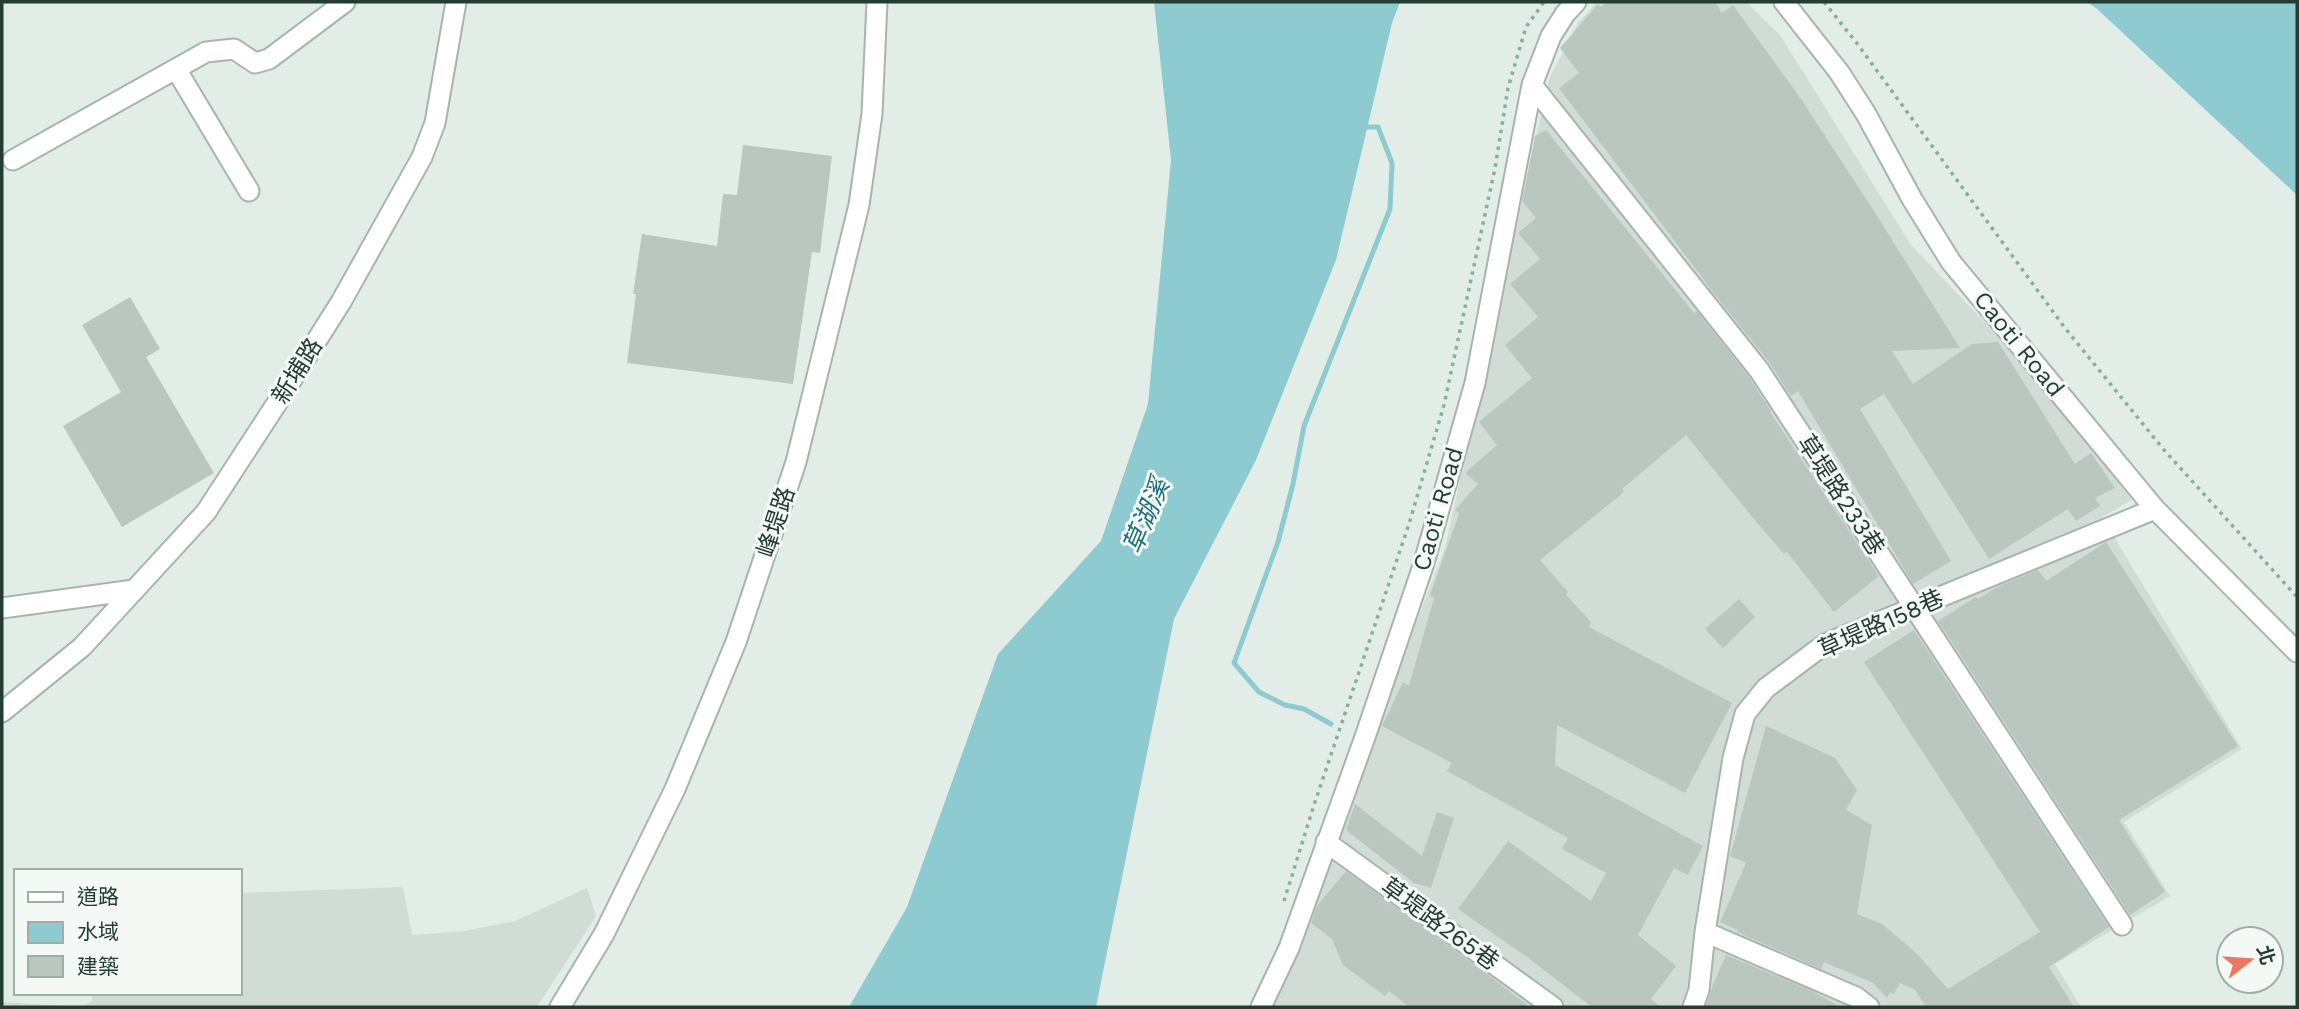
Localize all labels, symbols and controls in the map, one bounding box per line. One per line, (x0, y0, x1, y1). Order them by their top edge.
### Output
street label: Caoti Road (1968, 286, 2070, 402)
street label: 新埔路 (266, 333, 328, 409)
street label: 草堤路233巷 (1792, 430, 1890, 560)
street label: Caoti Road (1407, 444, 1469, 574)
water label: 草湖溪 (1117, 471, 1177, 558)
street label: 峰堤路 (752, 483, 800, 561)
street label: 草堤路158巷 (1814, 584, 1948, 664)
legend (14, 869, 242, 995)
street label: 草堤路265巷 (1376, 872, 1504, 976)
text: 道路 (77, 884, 119, 909)
text: 水域 (77, 919, 119, 944)
north arrow (2215, 925, 2285, 995)
text: 北 (2252, 943, 2280, 968)
text: 建築 (77, 954, 119, 979)

